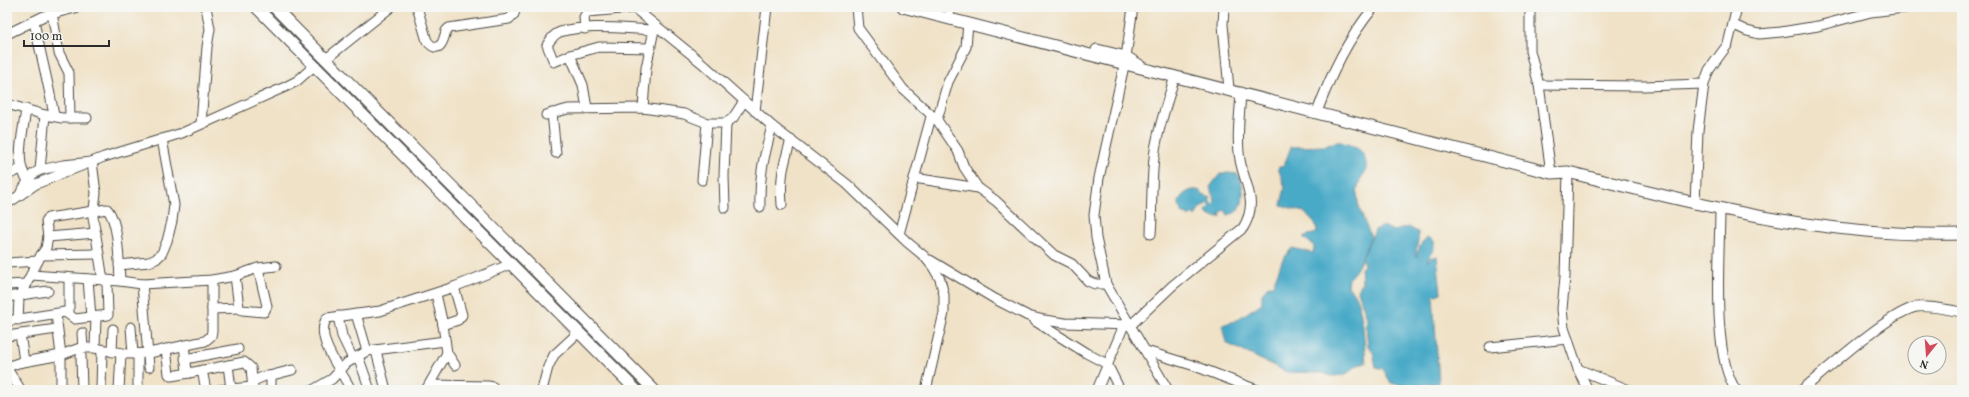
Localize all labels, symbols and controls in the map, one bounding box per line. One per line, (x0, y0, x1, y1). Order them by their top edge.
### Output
scale bar (24, 22, 109, 48)
text: 100 m (30, 29, 63, 45)
north arrow (1907, 335, 1947, 375)
text: N (1918, 355, 1931, 371)

